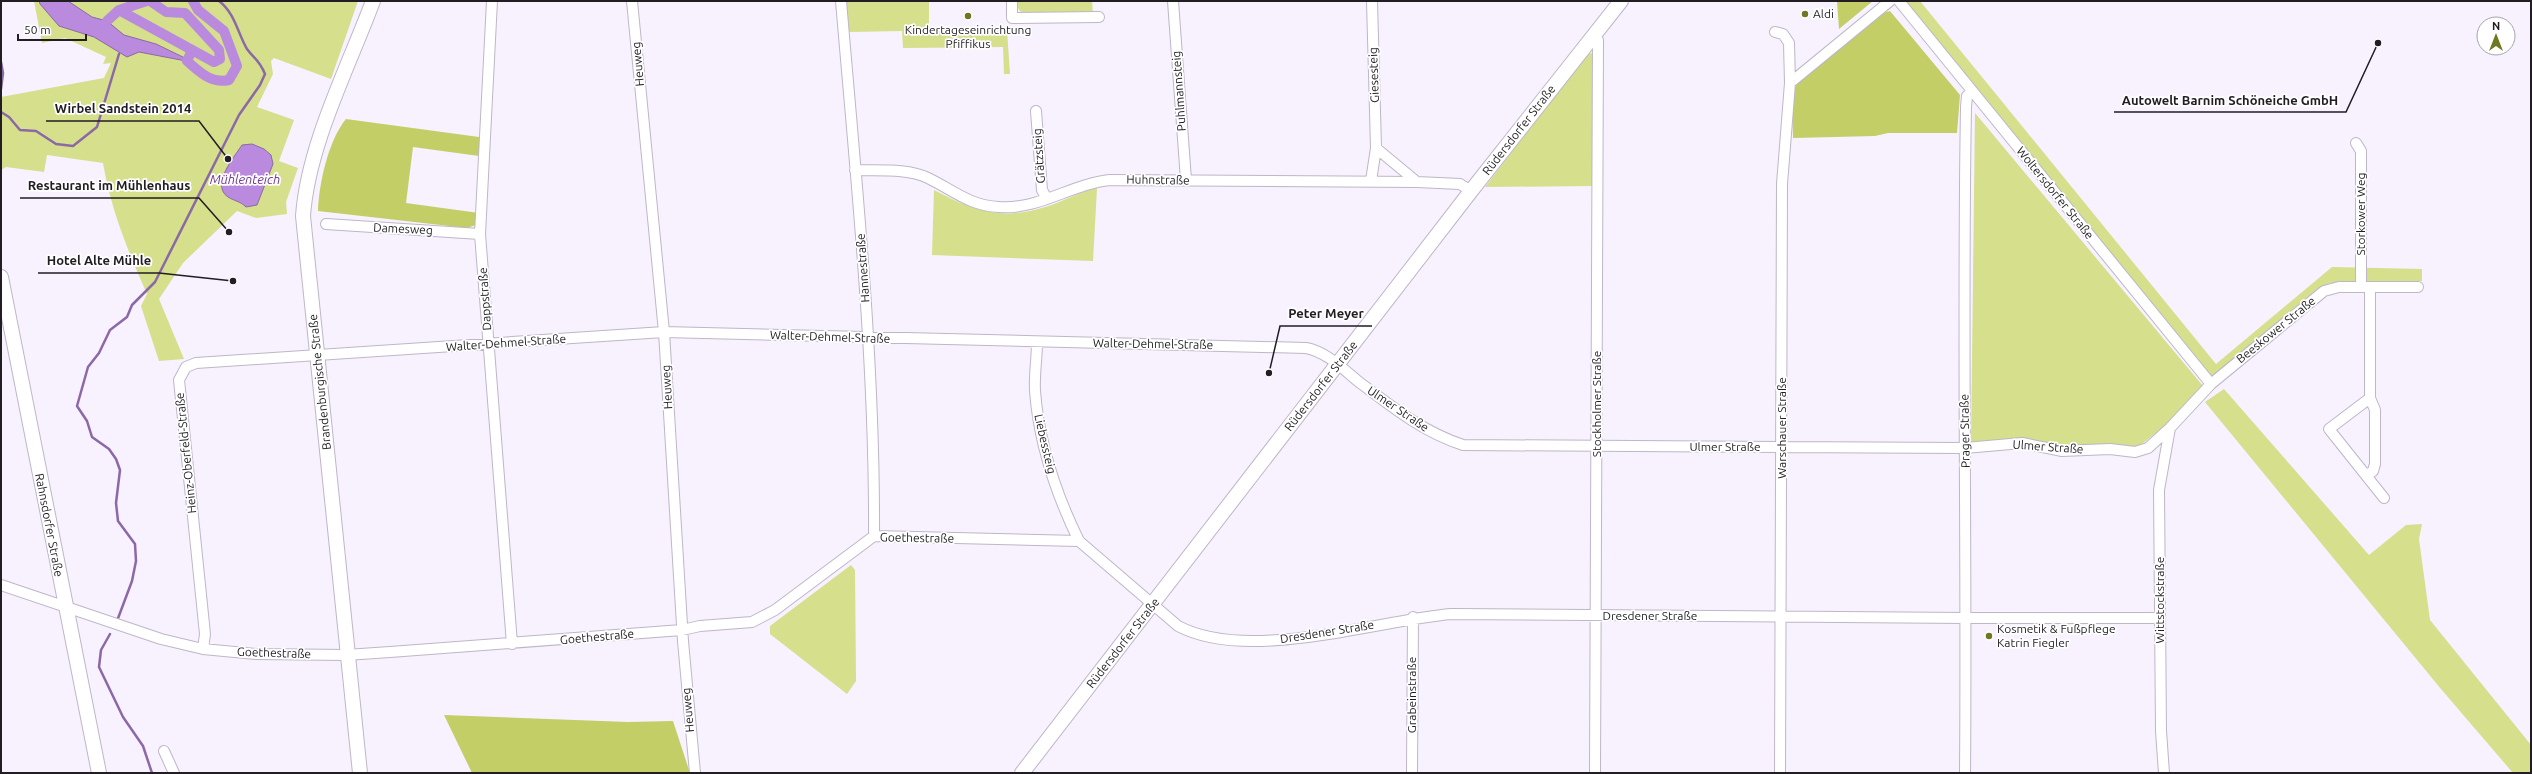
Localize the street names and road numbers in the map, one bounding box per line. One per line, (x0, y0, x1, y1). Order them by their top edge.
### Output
street label: Heuweg (629, 41, 646, 87)
street label: Giesesteig (1366, 47, 1381, 103)
street label: Puhlmannsteig (1169, 50, 1188, 132)
street label: Rüdersdorfer Straße (1480, 82, 1558, 177)
street label: Grätzsteig (1030, 128, 1047, 184)
street label: Woltersdorfer Straße (2014, 144, 2097, 241)
street label: Huhnstraße (1126, 172, 1190, 187)
street label: Storkower Weg (2354, 172, 2367, 256)
street label: Damesweg (373, 220, 433, 237)
street label: Hannestraße (854, 233, 871, 303)
street label: Dappstraße (476, 267, 493, 331)
street label: Beeskower Straße (2234, 294, 2318, 365)
street label: Brandenburgische Straße (306, 314, 333, 451)
street label: Walter-Dehmel-Straße (770, 328, 890, 345)
street label: Walter-Dehmel-Straße (445, 332, 566, 353)
street label: Walter-Dehmel-Straße (1093, 336, 1213, 351)
street label: Rüdersdorfer Straße (1282, 338, 1360, 433)
street label: Stockholmer Straße (1590, 351, 1603, 457)
street label: Heuweg (659, 364, 674, 410)
street label: Warschauer Straße (1775, 377, 1788, 479)
street label: Ulmer Straße (1365, 383, 1431, 434)
street label: Heinz-Oberfeld-Straße (173, 392, 198, 514)
street label: Prager Straße (1957, 394, 1972, 468)
street label: Liebessteig (1032, 413, 1059, 475)
street label: Ulmer Straße (2012, 438, 2084, 455)
street label: Ulmer Straße (1689, 440, 1761, 453)
street label: Rahnsdorfer Straße (33, 472, 66, 578)
street label: Goethestraße (880, 530, 954, 545)
street label: Wittstockstraße (2153, 557, 2166, 643)
street label: Rüdersdorfer Straße (1084, 595, 1162, 690)
street label: Dresdener Straße (1603, 609, 1697, 622)
street label: Dresdener Straße (1279, 618, 1375, 645)
street label: Goethestraße (559, 627, 635, 646)
street label: Goethestraße (237, 645, 311, 660)
street label: Grabeinstraße (1405, 657, 1418, 733)
street label: Heuweg (679, 687, 696, 733)

